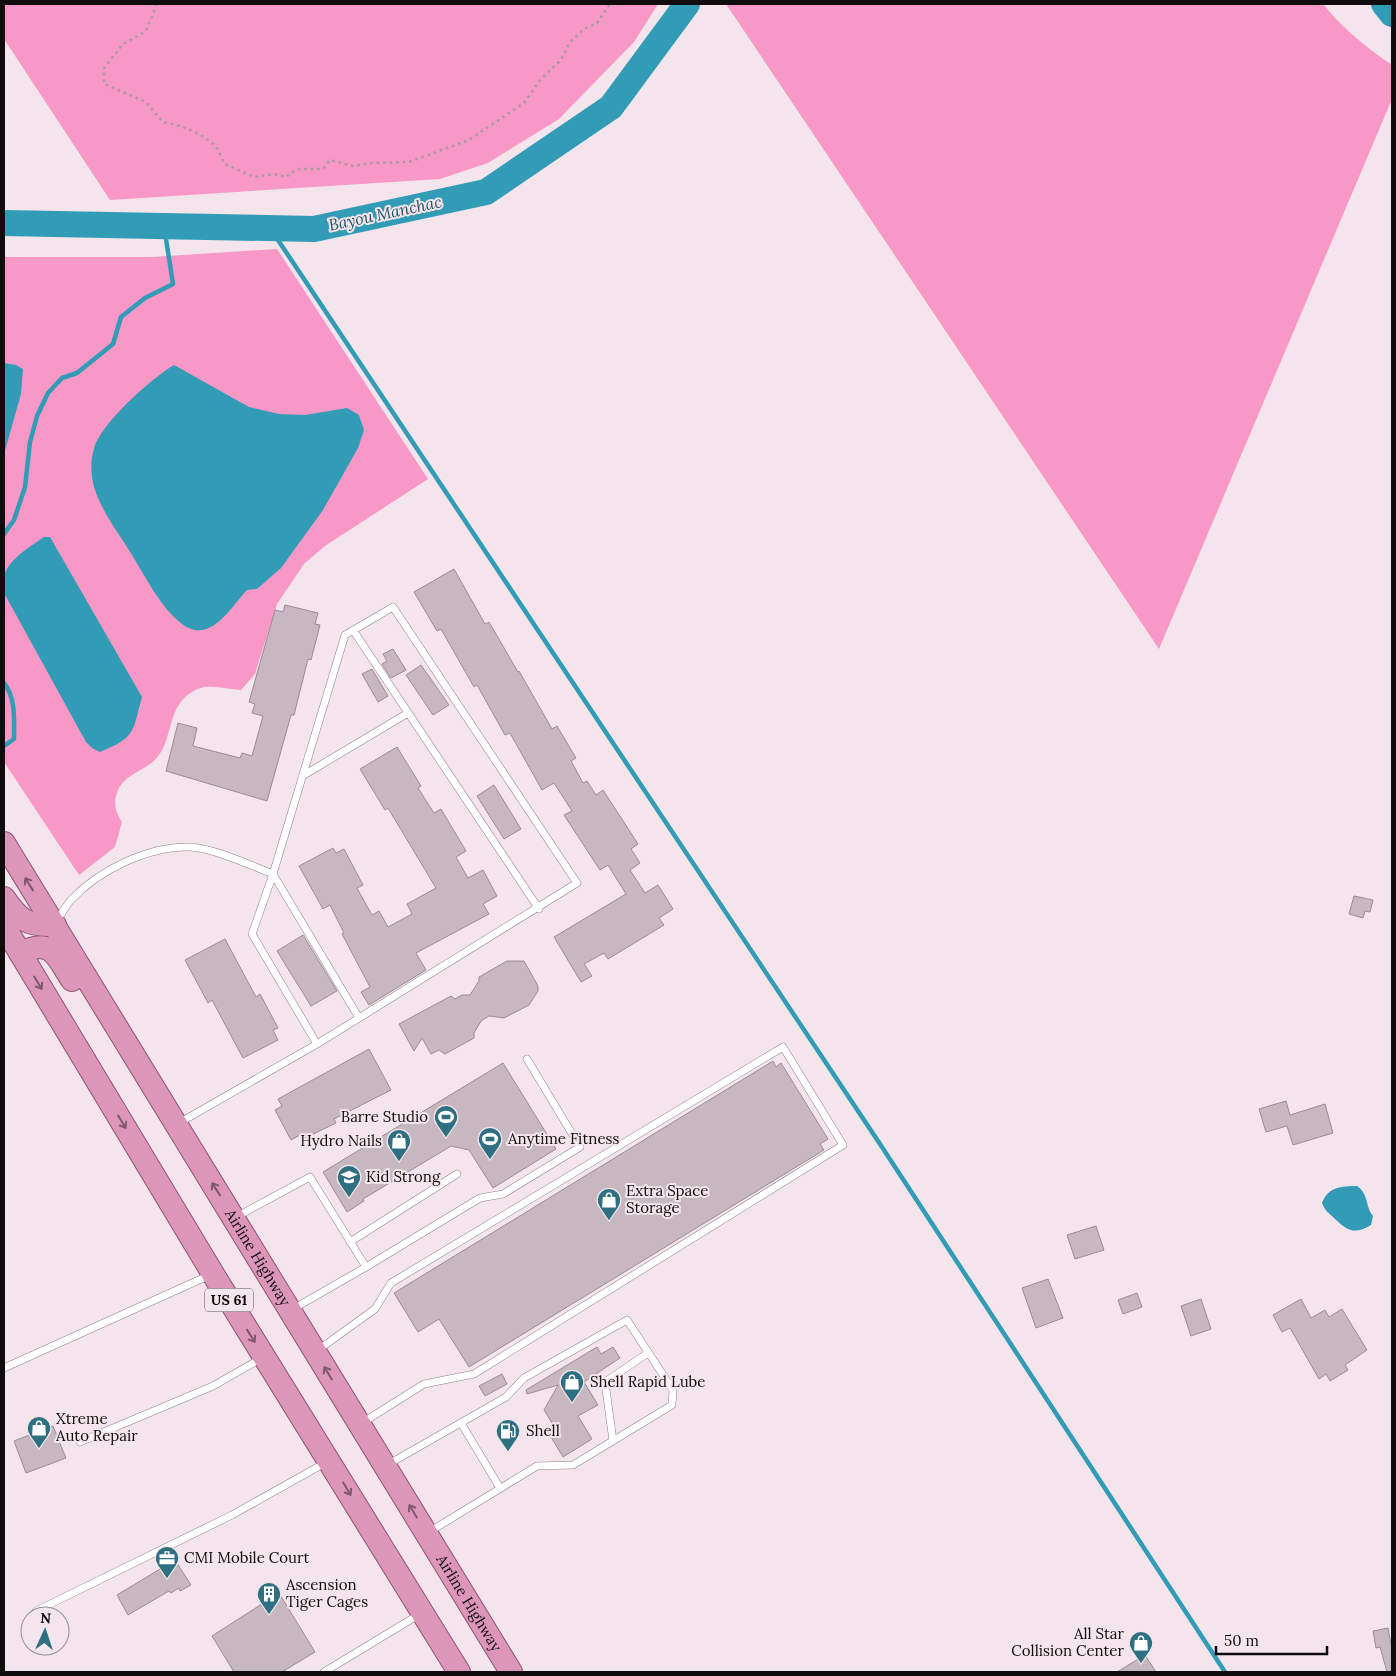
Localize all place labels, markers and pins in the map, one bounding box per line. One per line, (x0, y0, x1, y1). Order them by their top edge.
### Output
sports icon: Barre Studio (433, 1104, 459, 1138)
place label: Barre Studio (341, 1107, 428, 1126)
sports icon: Anytime Fitness (477, 1126, 503, 1160)
shop icon: Hydro Nails (386, 1128, 412, 1162)
place label: Anytime Fitness (507, 1129, 619, 1148)
place label: Hydro Nails (300, 1131, 382, 1150)
school or university icon: Kid Strong (336, 1164, 362, 1198)
place label: Kid Strong (366, 1167, 441, 1186)
place label: Extra Space Storage (626, 1181, 708, 1217)
shop icon: Extra Space Storage (596, 1187, 622, 1221)
shop icon: Shell Rapid Lube (559, 1369, 585, 1403)
place label: Shell Rapid Lube (590, 1372, 705, 1391)
place label: Xtreme Auto Repair (55, 1409, 138, 1445)
shop icon: Xtreme Auto Repair (26, 1415, 52, 1449)
fuel station icon: Shell (495, 1418, 521, 1452)
place label: Shell (526, 1421, 560, 1440)
office icon: CMI Mobile Court (154, 1545, 180, 1579)
place label: CMI Mobile Court (184, 1548, 310, 1567)
place label: Ascension Tiger Cages (285, 1575, 368, 1611)
building icon: Ascension Tiger Cages (256, 1581, 282, 1615)
place label: All Star Collision Center (1011, 1624, 1125, 1660)
shop icon: All Star Collision Center (1128, 1630, 1154, 1664)

